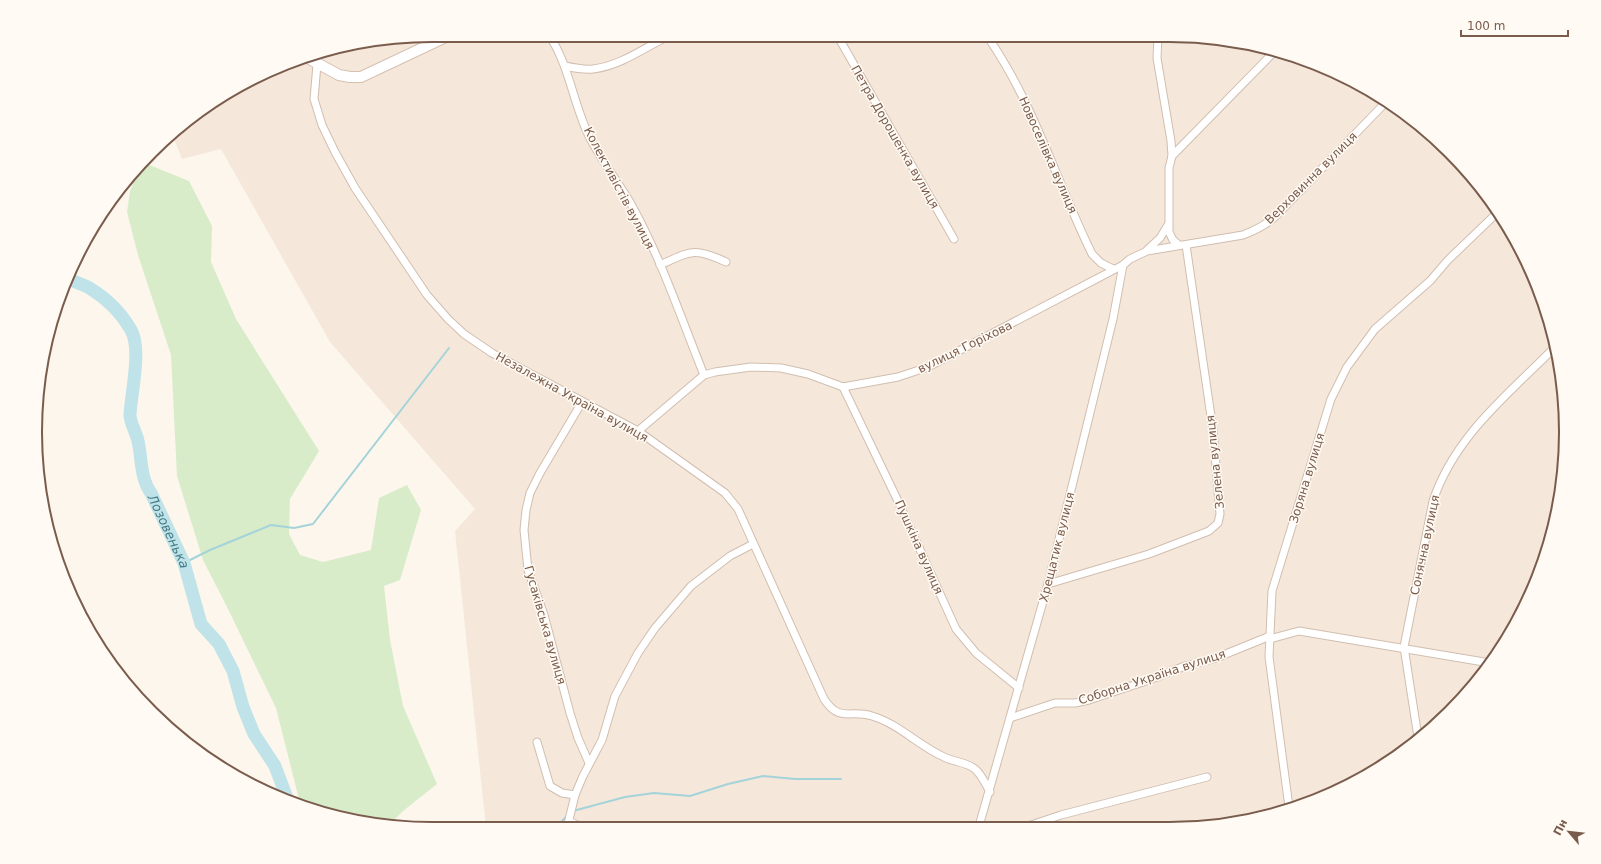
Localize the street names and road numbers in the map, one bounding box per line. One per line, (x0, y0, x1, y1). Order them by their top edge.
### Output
street label: Петра Дорошенка вулиця (848, 63, 942, 211)
street label: Новоселівка вулиця (1016, 94, 1080, 216)
street label: Колективістів вулиця (581, 125, 657, 251)
street label: Верховинна вулиця (1262, 129, 1360, 227)
street label: вулиця Горіхова (915, 318, 1015, 376)
street label: Незалежна Україна вулиця (493, 349, 651, 445)
street label: Зелена вулиця (1203, 414, 1227, 510)
street label: Зоряна вулиця (1287, 431, 1327, 525)
street label: Хрещатик вулиця (1037, 491, 1077, 603)
street label: Сонячна вулиця (1408, 494, 1442, 596)
street label: Пушкіна вулиця (892, 498, 946, 596)
street label: Гусаківська вулиця (521, 564, 569, 686)
street label: Соборна Україна вулиця (1077, 647, 1227, 707)

